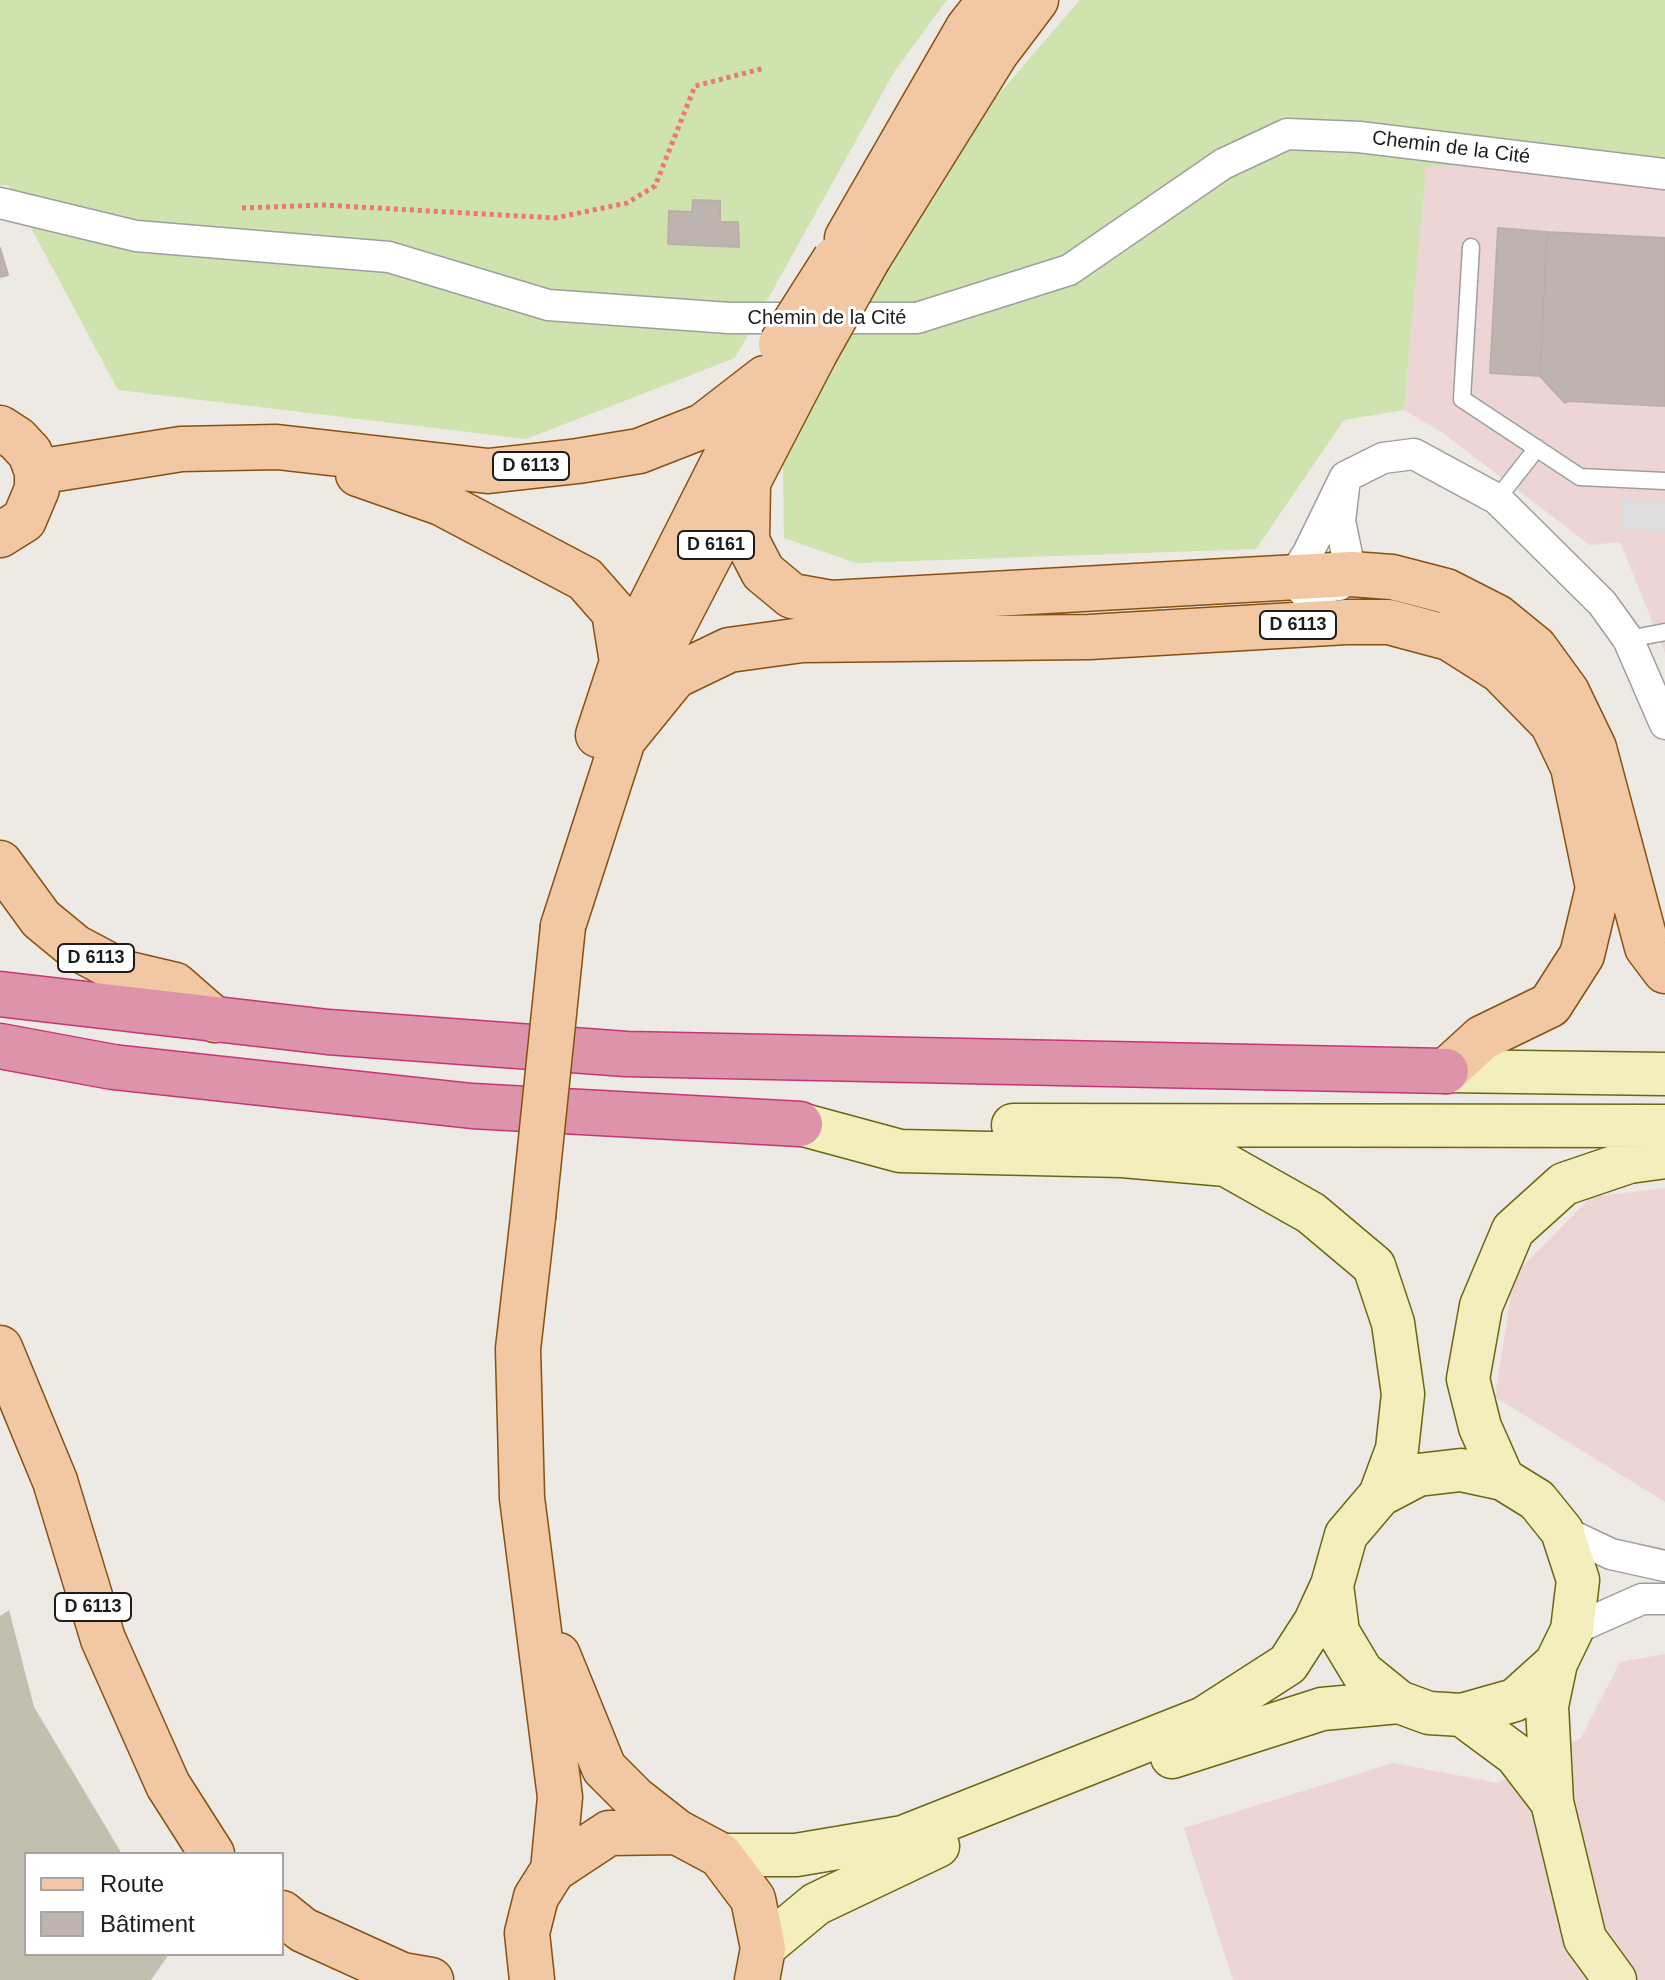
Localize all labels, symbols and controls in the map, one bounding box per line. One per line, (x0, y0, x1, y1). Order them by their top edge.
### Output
street label: Chemin de la Cité (1371, 126, 1531, 170)
street label: Chemin de la Cité (748, 306, 906, 330)
road number: D 6113 (493, 452, 569, 480)
road number: D 6161 (678, 531, 754, 559)
road number: D 6113 (1260, 611, 1336, 639)
road number: D 6113 (58, 944, 134, 972)
road number: D 6113 (55, 1593, 131, 1621)
legend (24, 1852, 284, 1956)
text: Route (100, 1870, 164, 1897)
text: Bâtiment (100, 1910, 195, 1937)

